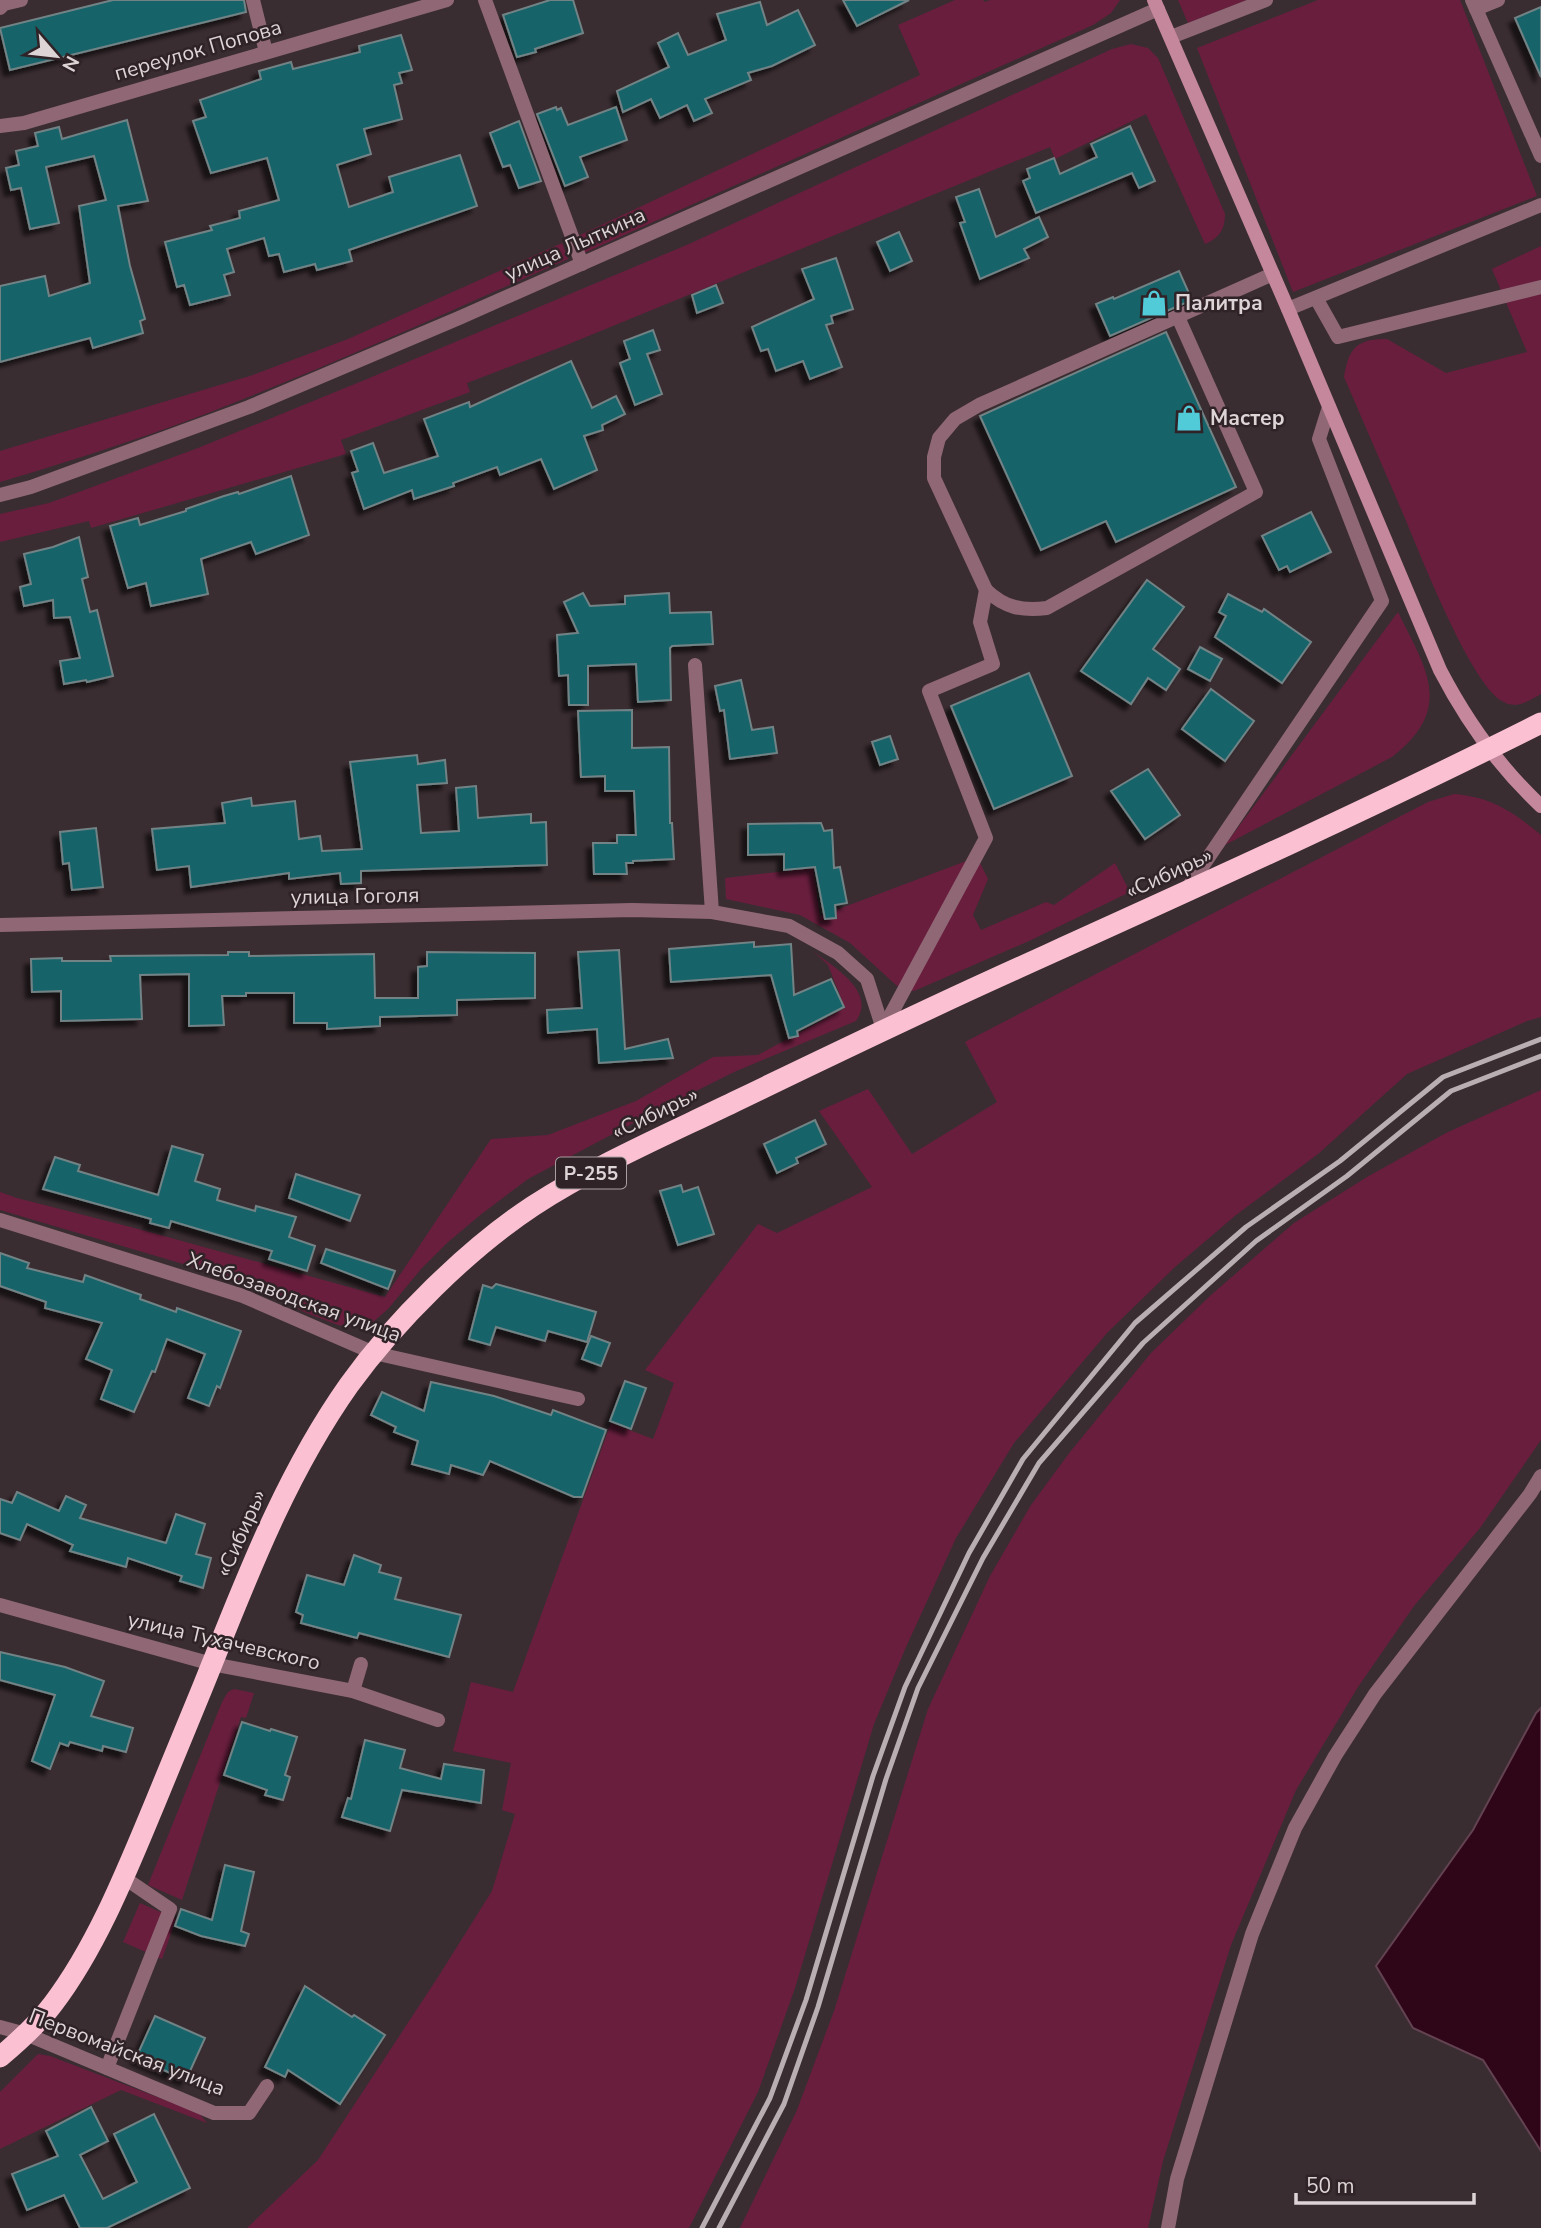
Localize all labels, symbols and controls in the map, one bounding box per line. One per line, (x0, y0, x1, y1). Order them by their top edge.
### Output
street label: переулок Попова (111, 13, 285, 87)
north arrow (21, 21, 91, 91)
text: N (55, 51, 85, 76)
street label: улица Лыткина (500, 200, 650, 288)
shop icon: Палитра (1139, 288, 1169, 318)
place label: Палитра (1175, 289, 1263, 317)
shop icon: Мастер (1174, 403, 1204, 433)
place label: Мастер (1210, 404, 1285, 432)
street label: «Сибирь» (1121, 841, 1217, 905)
street label: улица Гоголя (290, 881, 420, 911)
street label: «Сибирь» (607, 1080, 703, 1146)
road number: Р-255 (556, 1158, 626, 1189)
street label: Хлебозаводская улица (183, 1245, 405, 1349)
street label: «Сибирь» (209, 1485, 273, 1581)
street label: улица Тухачевского (125, 1605, 323, 1677)
street label: Первомайская улица (25, 2002, 229, 2102)
scale bar (1296, 2162, 1474, 2206)
text: 50 m (1306, 2172, 1355, 2200)

